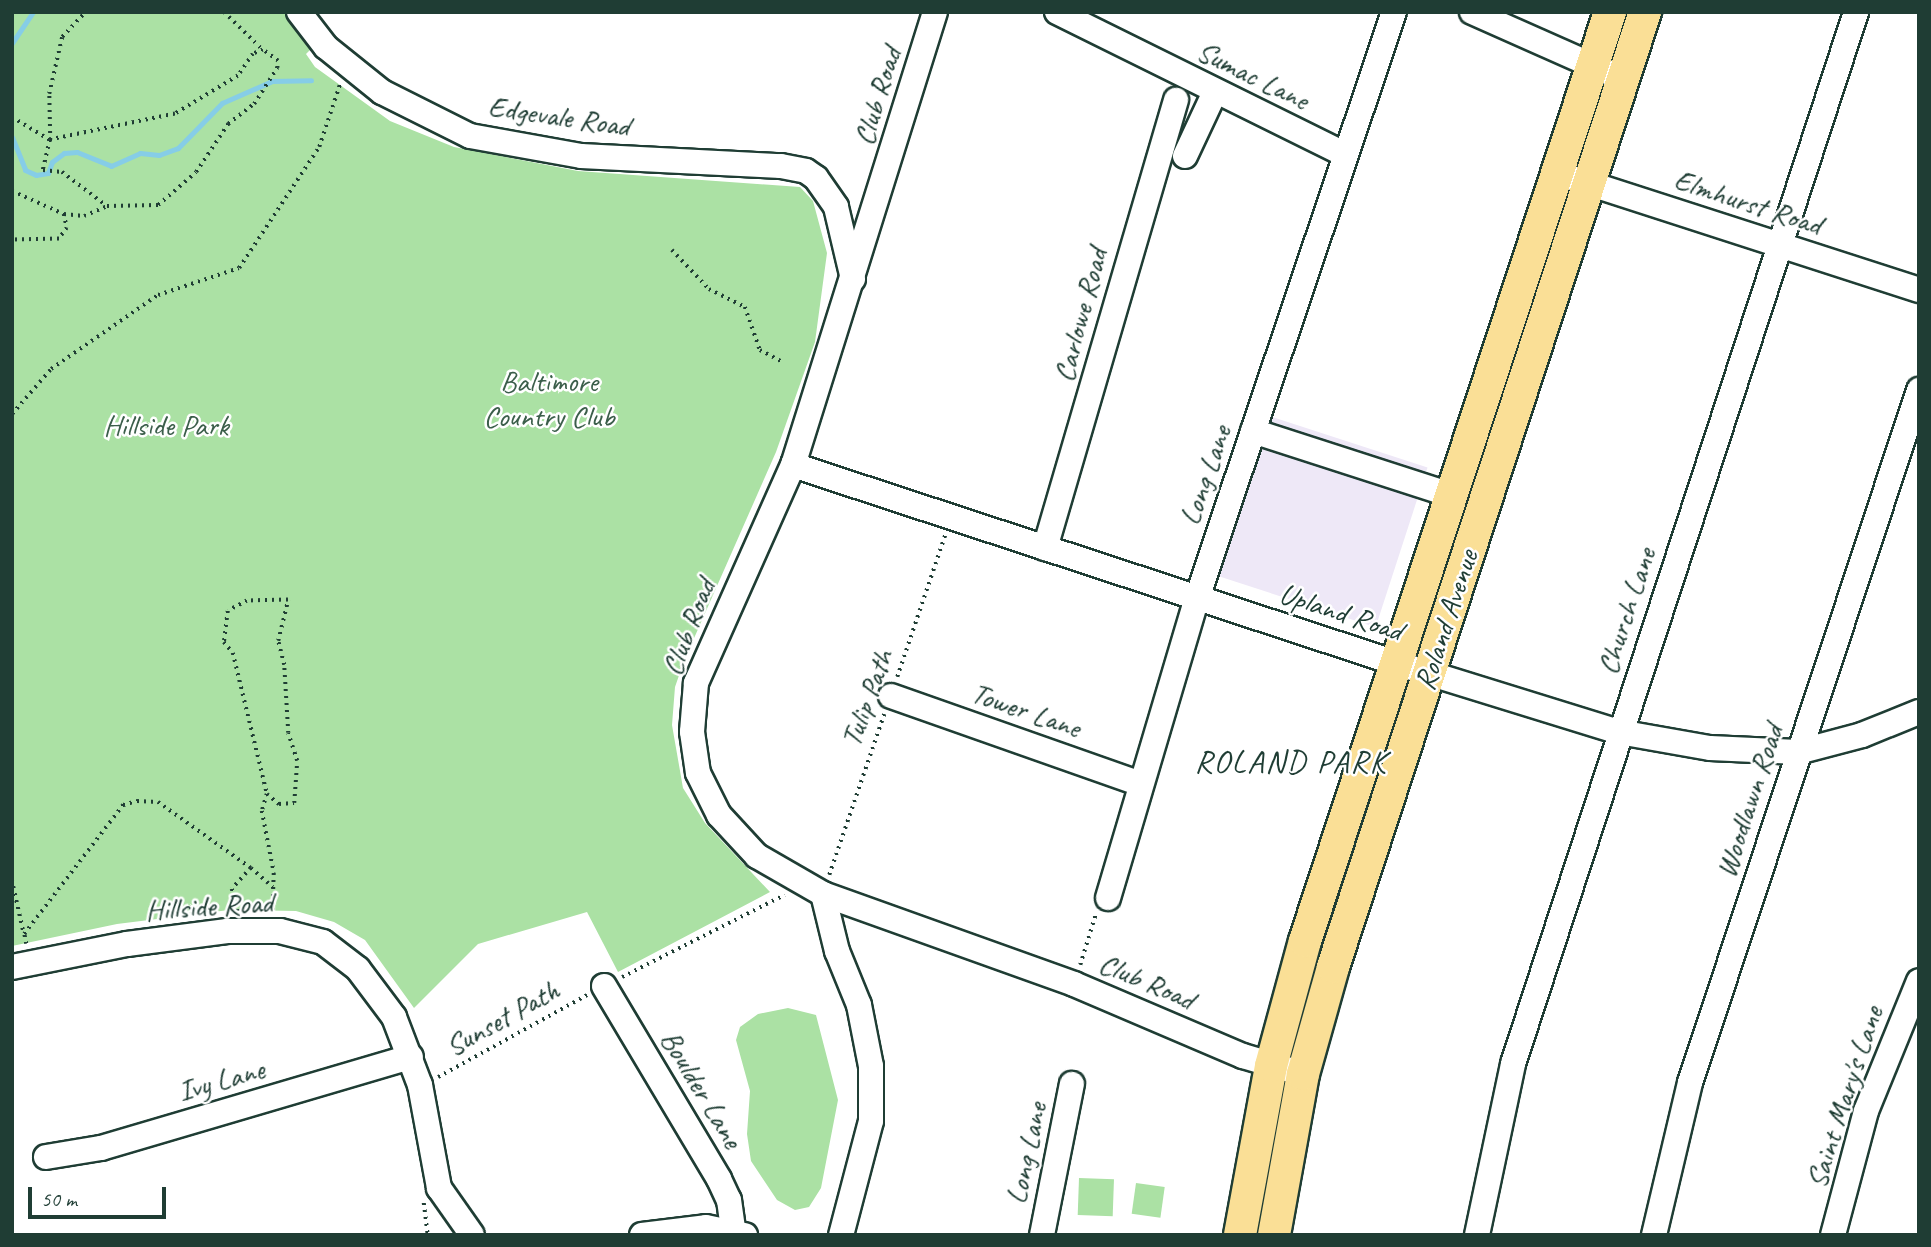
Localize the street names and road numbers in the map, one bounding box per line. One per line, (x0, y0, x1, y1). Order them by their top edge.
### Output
street label: Sumac Lane (1191, 32, 1315, 118)
street label: Club Road (845, 42, 909, 150)
street label: Edgevale Road (486, 88, 632, 144)
street label: Elmhurst Road (1670, 161, 1826, 243)
street label: Carlowe Road (1045, 244, 1115, 386)
street label: Long Lane (1171, 420, 1239, 530)
street label: Church Lane (1589, 543, 1663, 679)
street label: Roland Avenue (1406, 545, 1486, 695)
street label: Club Road (653, 573, 723, 681)
street label: Upland Road (1275, 575, 1407, 649)
street label: Tulip Path (833, 644, 901, 752)
street label: Tower Lane (966, 674, 1086, 746)
street label: Woodlawn Road (1707, 720, 1791, 882)
street label: Hillside Road (144, 884, 274, 928)
street label: Club Road (1093, 945, 1201, 1017)
street label: Sunset Path (439, 972, 565, 1064)
street label: Saint Mary's Lane (1798, 1001, 1890, 1193)
street label: Boulder Lane (653, 1024, 751, 1154)
street label: Ivy Lane (174, 1051, 268, 1109)
street label: Long Lane (998, 1098, 1054, 1208)

